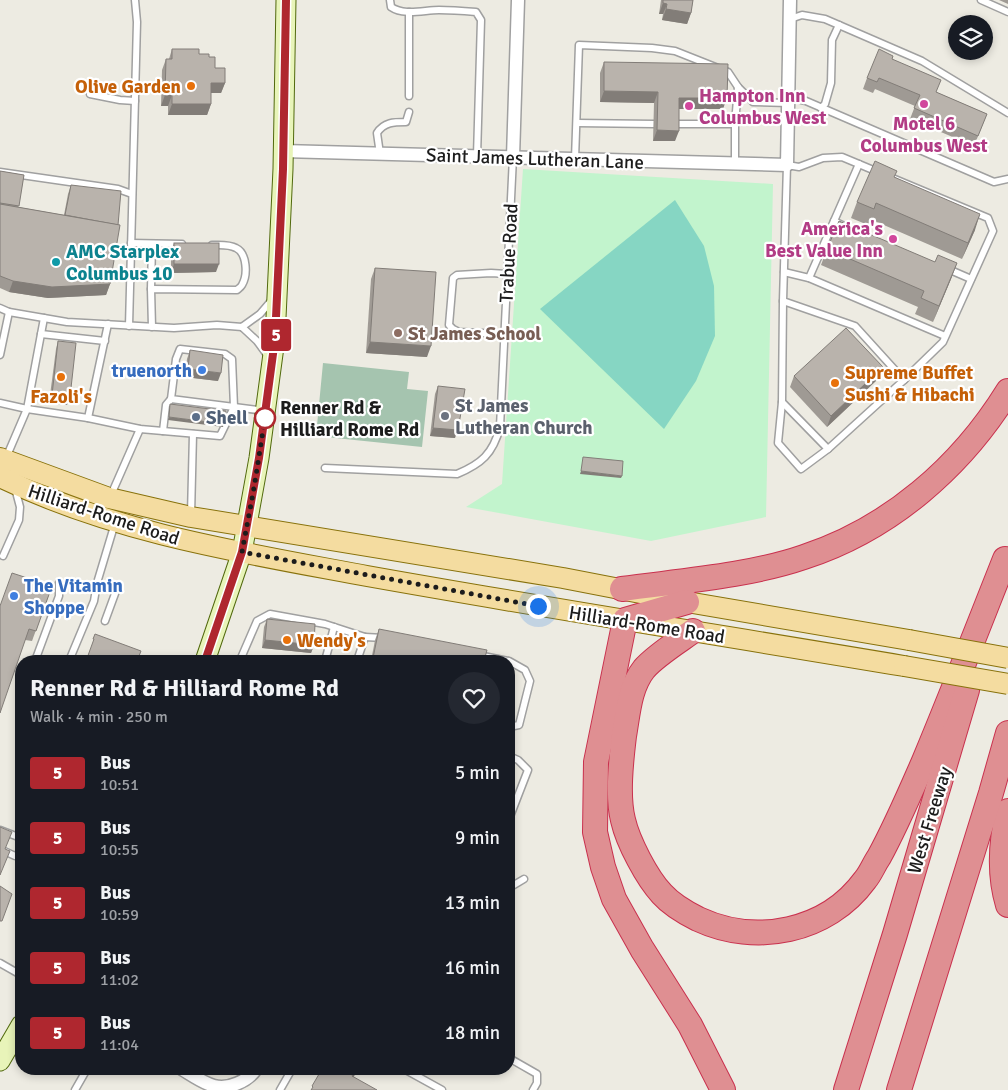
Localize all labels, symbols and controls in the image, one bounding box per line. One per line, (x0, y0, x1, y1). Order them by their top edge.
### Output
map controls (948, 15, 993, 60)
button: layers (948, 15, 993, 60)
place label: Olive Garden (75, 75, 181, 99)
marker: Olive Garden (185, 80, 197, 92)
place label: Hampton Inn Columbus West (699, 84, 826, 130)
marker: Motel 6 Columbus West (918, 98, 930, 110)
marker: Hampton Inn Columbus West (683, 100, 695, 112)
place label: Motel 6 Columbus West (860, 112, 988, 158)
street label: Saint James Lutheran Lane (426, 143, 644, 175)
street label: Trabue Road (494, 203, 524, 303)
place label: America's Best Value Inn (765, 217, 883, 263)
marker: America's Best Value Inn (887, 233, 899, 245)
place label: AMC Starplex Columbus 10 (66, 240, 180, 286)
marker: AMC Starplex Columbus 10 (50, 256, 62, 268)
line badge: 5 (260, 319, 292, 351)
place label: St James School (408, 322, 541, 346)
text: 5 (271, 324, 281, 346)
marker: St James School (392, 327, 404, 339)
place label: truenorth (111, 359, 192, 383)
place label: Supreme Buffet Sushi & Hibachi (845, 361, 975, 407)
marker: truenorth (196, 364, 208, 376)
marker: Fazoli's (55, 371, 67, 383)
marker: Supreme Buffet Sushi & Hibachi (829, 377, 841, 389)
place label: Fazoli's (30, 385, 92, 409)
place label: St James Lutheran Church (455, 394, 593, 440)
place label: Renner Rd & Hilliard Rome Rd (280, 396, 419, 442)
place label: Shell (206, 406, 248, 430)
marker: Renner Rd & Hilliard Rome Rd (254, 407, 276, 429)
marker: St James Lutheran Church (439, 410, 451, 422)
marker: Shell (190, 411, 202, 423)
street label: Hilliard-Rome Road (25, 479, 182, 551)
place label: The Vitamin Shoppe (24, 574, 123, 620)
marker: The Vitamin Shoppe (8, 590, 20, 602)
your location (526, 594, 551, 619)
street label: Hilliard-Rome Road (567, 601, 727, 649)
place label: Wendy's (297, 629, 366, 653)
marker: Wendy's (281, 634, 293, 646)
button: heart (448, 672, 500, 724)
text: Renner Rd & Hilliard Rome Rd (30, 673, 339, 703)
text: Walk · 4 min · 250 m (30, 707, 168, 727)
text: Bus (100, 751, 131, 775)
text: 5 min (455, 761, 500, 785)
text: 5 (53, 762, 62, 784)
street label: West Freeway (902, 764, 958, 877)
text: 10:51 (100, 775, 139, 795)
text: Bus (100, 816, 131, 840)
text: 9 min (455, 826, 500, 850)
text: 5 (53, 827, 62, 849)
text: 10:55 (100, 840, 139, 860)
text: Bus (100, 881, 131, 905)
text: 13 min (445, 891, 500, 915)
text: 5 (53, 892, 62, 914)
text: 10:59 (100, 905, 139, 925)
text: Bus (100, 946, 131, 970)
text: 16 min (445, 956, 500, 980)
text: 5 (53, 957, 62, 979)
text: 11:02 (100, 970, 139, 990)
text: Bus (100, 1011, 131, 1035)
text: 18 min (445, 1021, 500, 1045)
text: 5 (53, 1022, 62, 1044)
text: 11:04 (100, 1035, 139, 1055)

